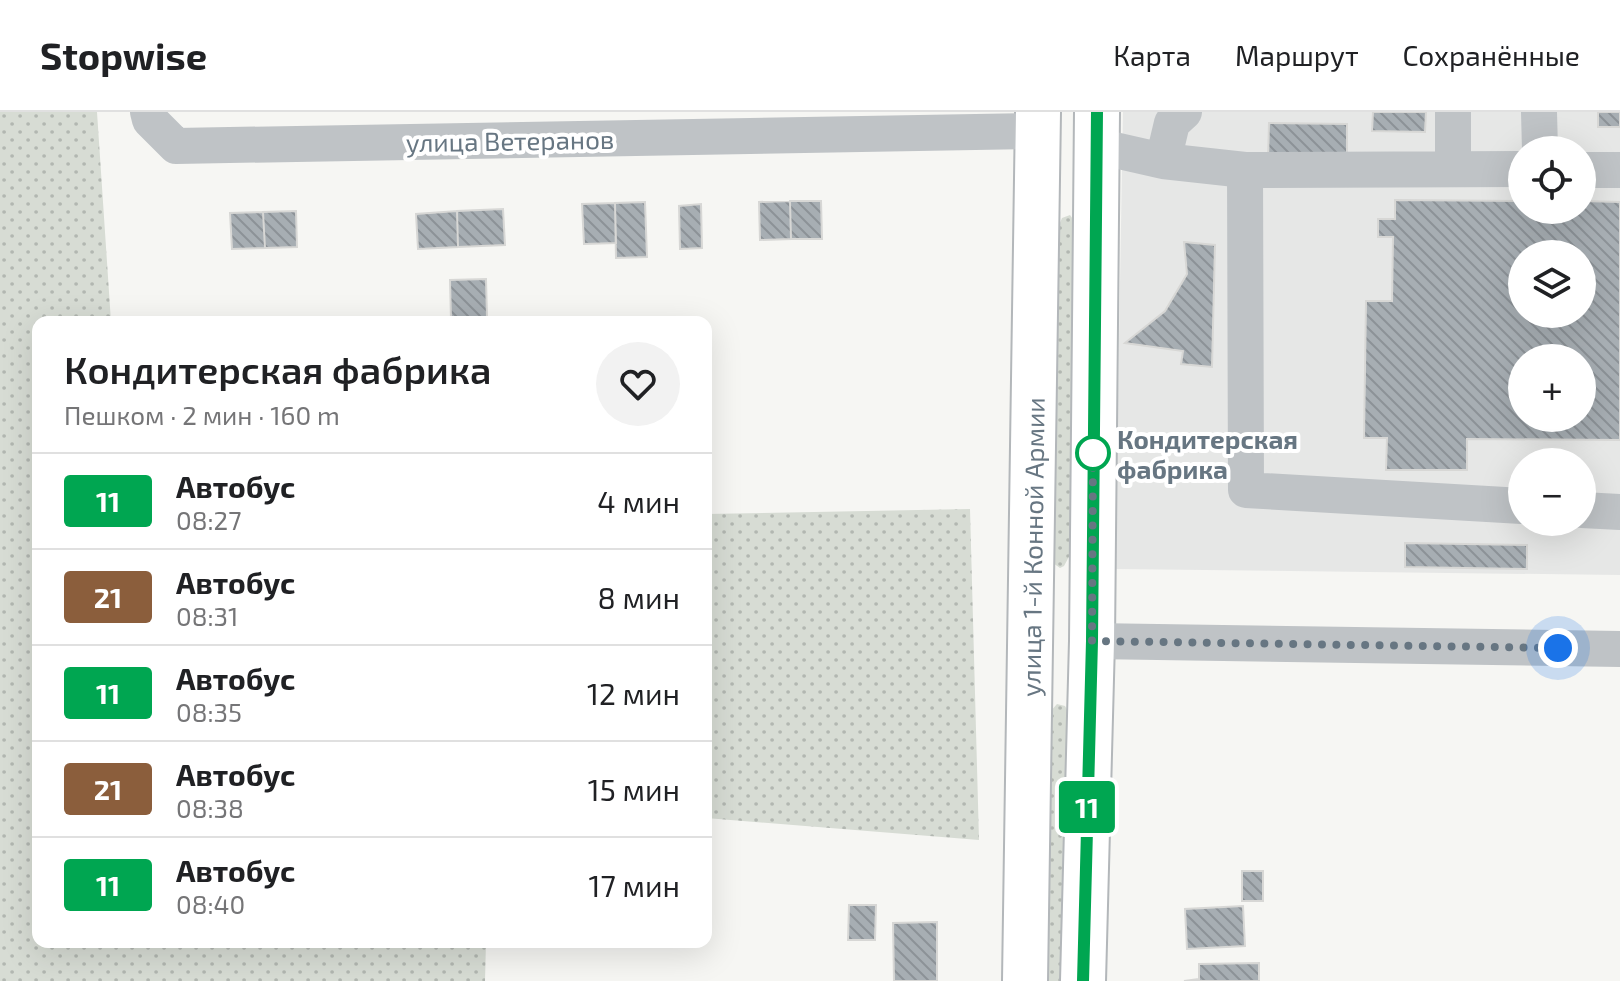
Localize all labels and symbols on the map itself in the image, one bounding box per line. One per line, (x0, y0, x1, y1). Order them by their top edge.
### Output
street label: улица Ветеранов (405, 123, 615, 158)
street label: улица 1-й Конной Армии (1014, 397, 1049, 697)
place label: Кондитерская фабрика (1117, 423, 1298, 484)
marker: Кондитерская фабрика (1076, 436, 1110, 470)
your location (1538, 628, 1578, 668)
line badge: 11 (1051, 781, 1123, 833)

